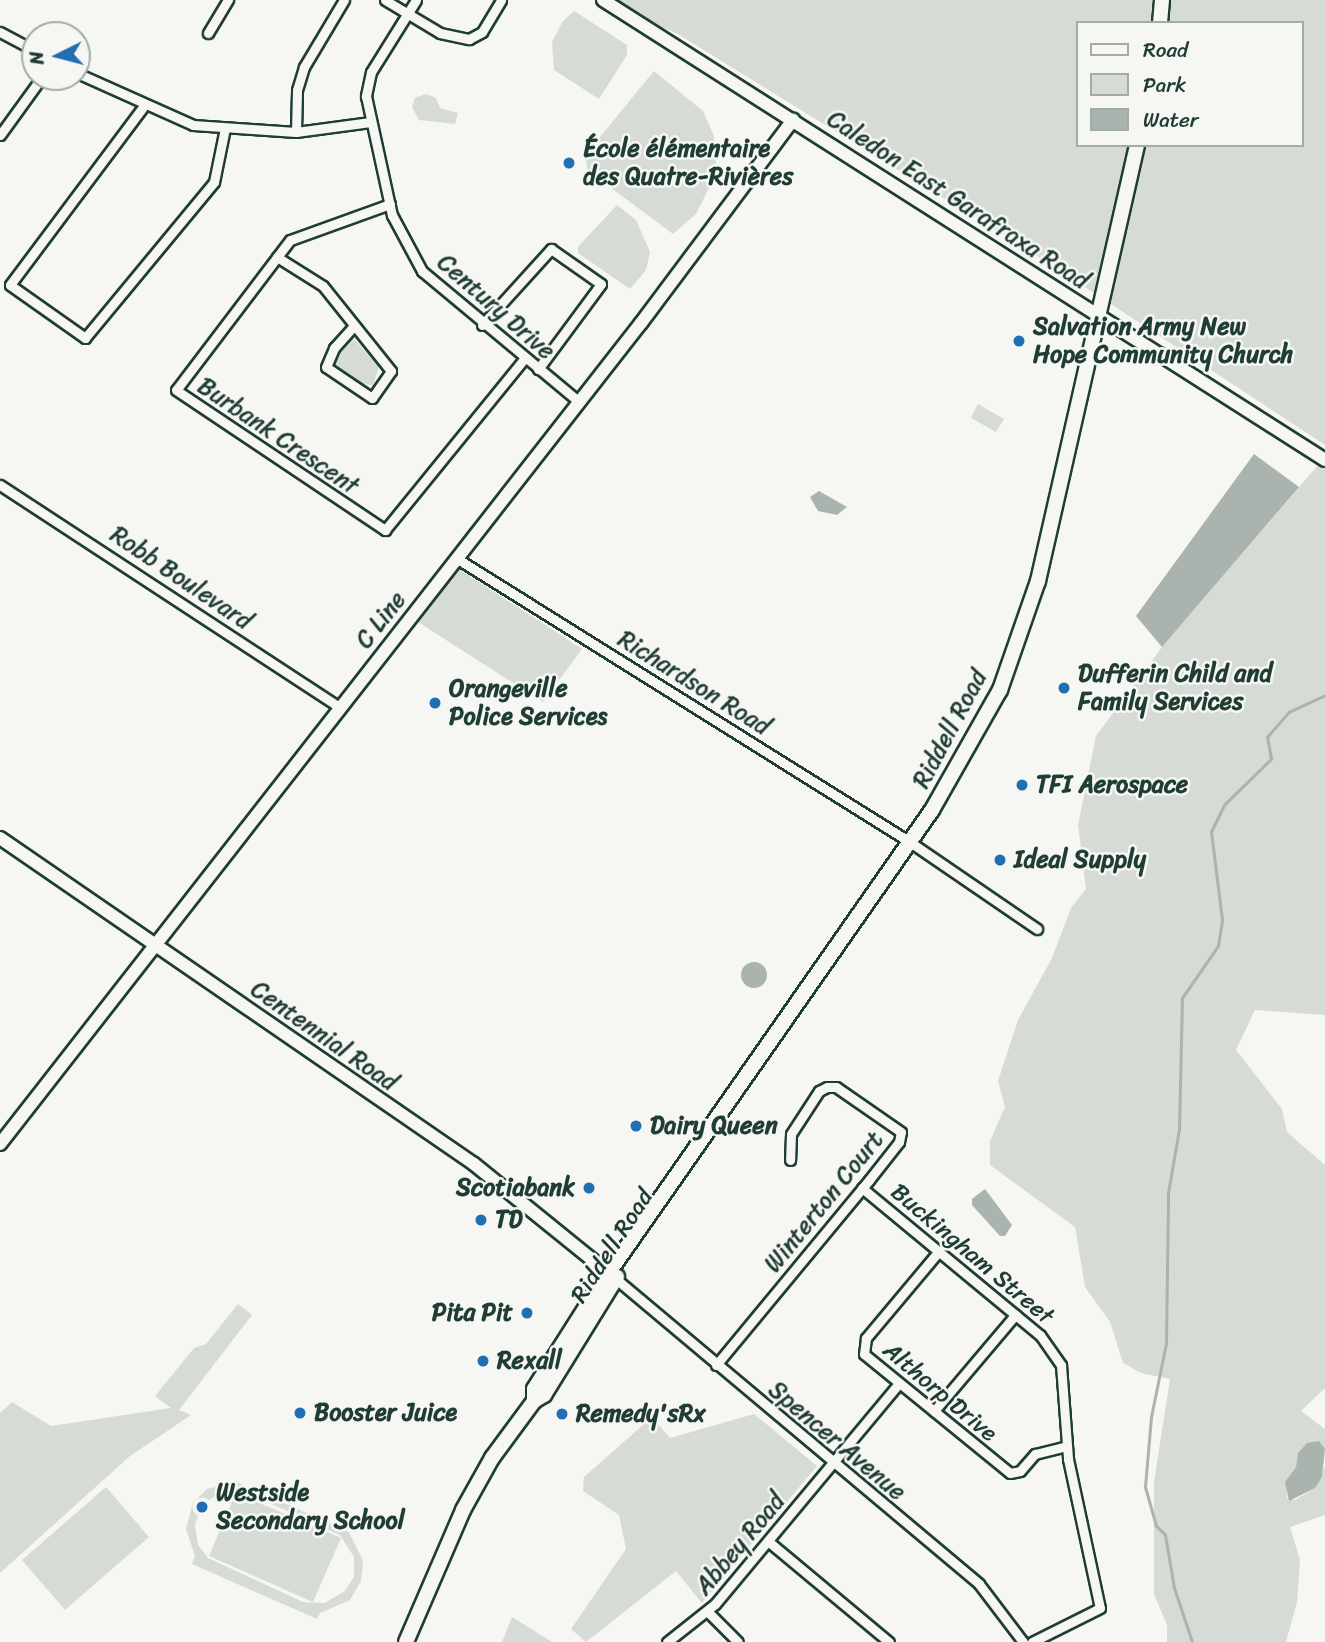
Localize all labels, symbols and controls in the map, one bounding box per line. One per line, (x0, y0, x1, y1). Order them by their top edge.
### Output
north arrow (21, 21, 91, 91)
legend (1076, 21, 1304, 147)
text: Road (1143, 31, 1188, 69)
text: N (20, 50, 54, 66)
text: Park (1143, 66, 1186, 104)
text: Water (1143, 101, 1198, 139)
street label: Caledon East Garafraxa Road (822, 105, 1094, 295)
place label: École élémentaire des Quatre-Rivières (583, 135, 793, 191)
marker: École élémentaire des Quatre-Rivières (561, 155, 577, 171)
street label: Century Drive (431, 248, 561, 366)
place label: Salvation Army New Hope Community Church (1033, 313, 1294, 369)
marker: Salvation Army New Hope Community Church (1011, 333, 1027, 349)
street label: Burbank Crescent (191, 371, 365, 501)
street label: Robb Boulevard (105, 520, 257, 636)
street label: C Line (350, 586, 412, 654)
street label: Richardson Road (613, 625, 775, 741)
place label: Dufferin Child and Family Services (1078, 660, 1272, 716)
street label: Riddell Road (907, 665, 993, 793)
place label: Orangeville Police Services (449, 675, 609, 731)
marker: Dufferin Child and Family Services (1056, 680, 1072, 696)
marker: Orangeville Police Services (427, 695, 443, 711)
place label: TFI Aerospace (1036, 771, 1188, 799)
marker: TFI Aerospace (1014, 777, 1030, 793)
place label: Ideal Supply (1014, 846, 1146, 874)
marker: Ideal Supply (992, 852, 1008, 868)
street label: Centennial Road (245, 975, 403, 1097)
place label: Dairy Queen (650, 1112, 777, 1140)
marker: Dairy Queen (628, 1118, 644, 1134)
street label: Winterton Court (758, 1126, 890, 1278)
place label: Scotiabank (456, 1174, 575, 1202)
street label: Buckingham Street (885, 1178, 1059, 1330)
marker: Scotiabank (581, 1180, 597, 1196)
street label: Riddell Road (564, 1184, 660, 1308)
place label: TD (495, 1206, 523, 1234)
marker: TD (473, 1212, 489, 1228)
place label: Pita Pit (431, 1299, 513, 1327)
marker: Pita Pit (519, 1305, 535, 1321)
street label: Althorp Drive (877, 1336, 1003, 1448)
place label: Rexall (497, 1347, 562, 1375)
marker: Rexall (475, 1353, 491, 1369)
street label: Spencer Avenue (763, 1375, 911, 1507)
place label: Booster Juice (314, 1399, 457, 1427)
place label: Remedy'sRx (576, 1400, 705, 1428)
marker: Booster Juice (292, 1405, 308, 1421)
marker: Remedy'sRx (554, 1406, 570, 1422)
place label: Westside Secondary School (216, 1479, 405, 1535)
street label: Abbey Road (689, 1487, 791, 1601)
marker: Westside Secondary School (194, 1499, 210, 1515)

